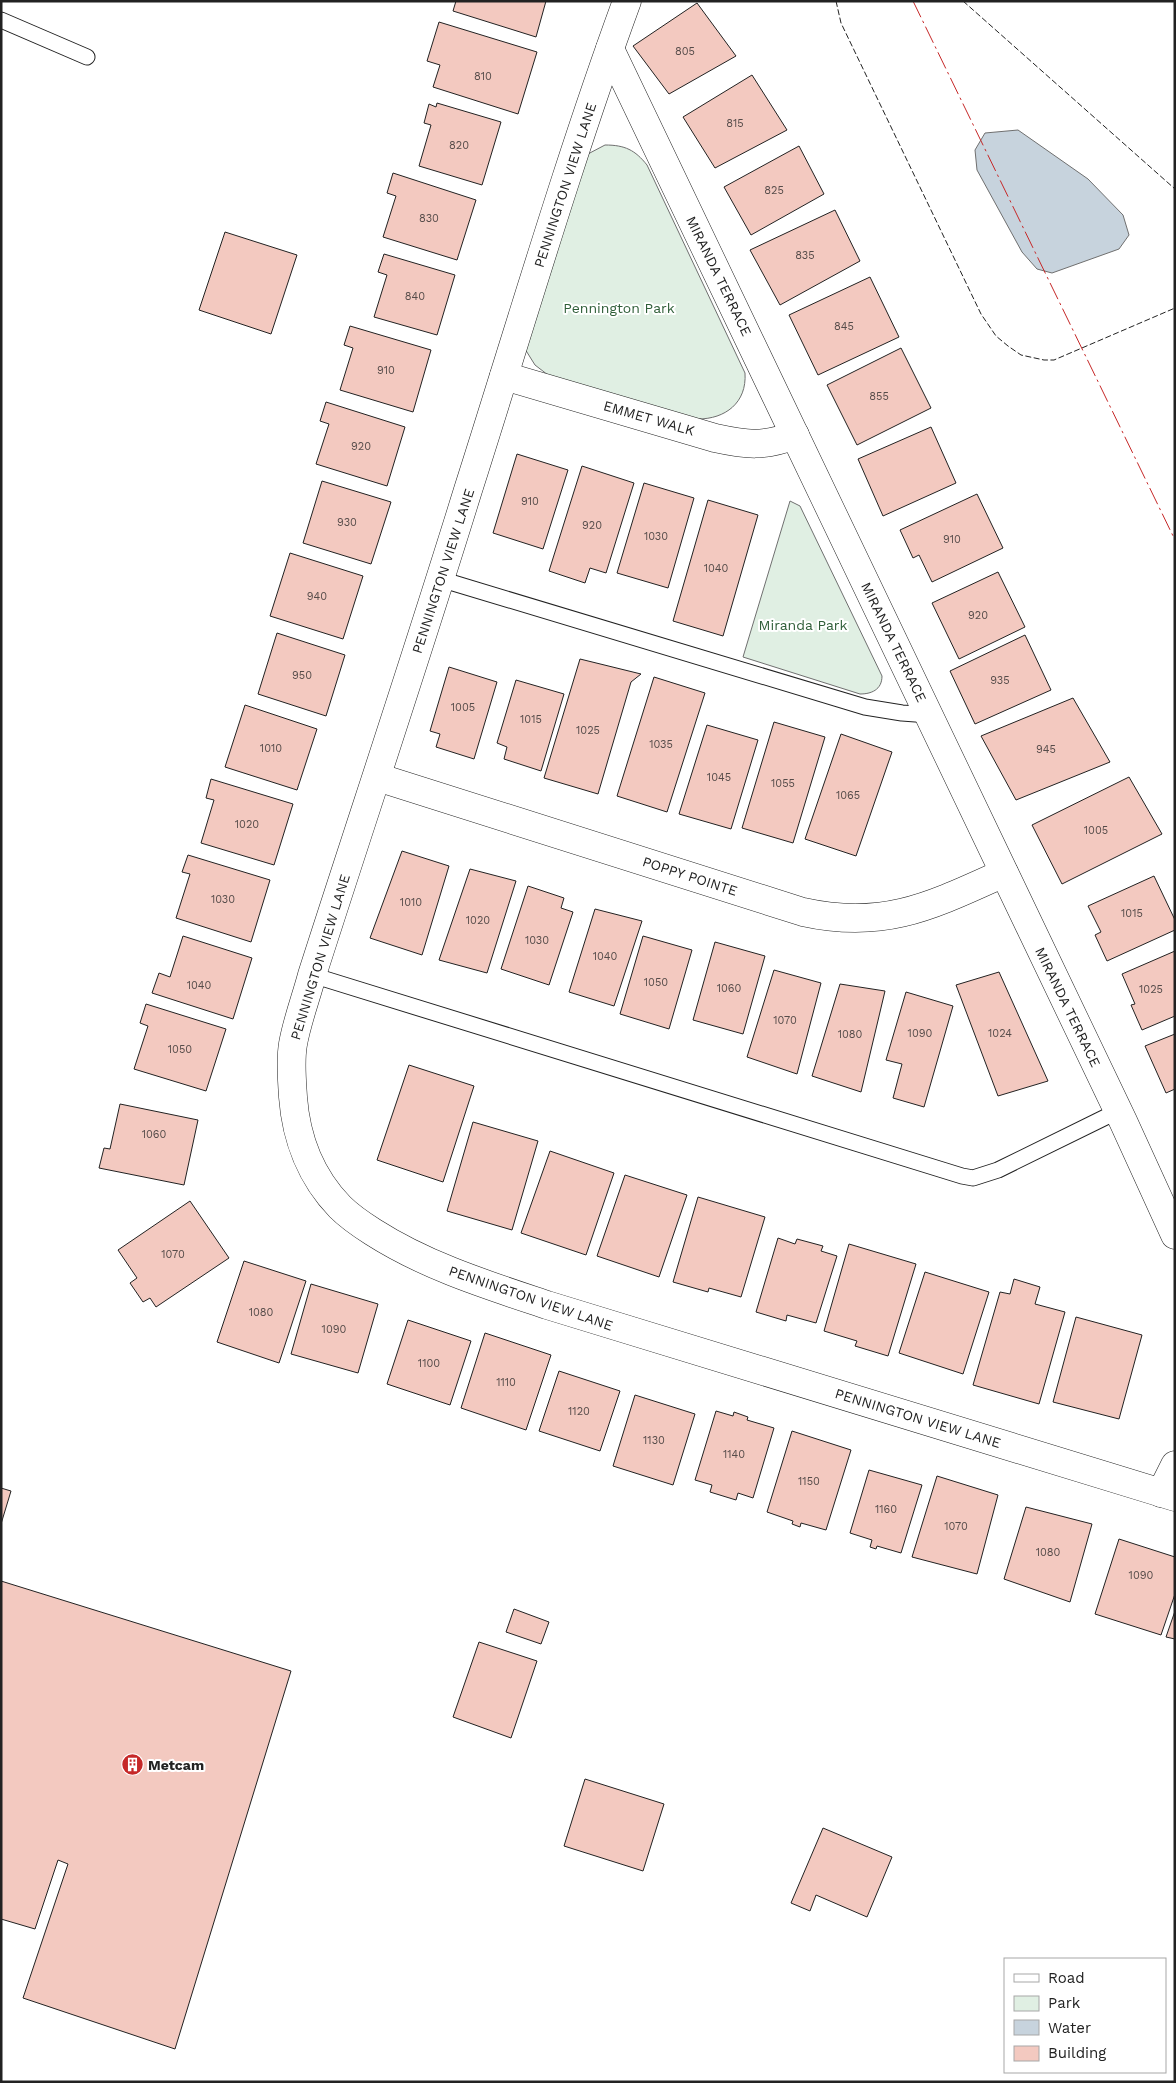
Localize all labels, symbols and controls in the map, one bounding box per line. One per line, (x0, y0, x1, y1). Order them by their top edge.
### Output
house number: 805 (675, 45, 695, 58)
house number: 810 (474, 70, 492, 83)
street label: PENNINGTON VIEW LANE (531, 100, 599, 270)
house number: 815 (726, 117, 744, 130)
house number: 820 (449, 139, 469, 152)
house number: 825 (764, 184, 784, 197)
house number: 830 (419, 212, 439, 225)
street label: MIRANDA TERRACE (683, 214, 755, 339)
house number: 835 (795, 249, 815, 262)
house number: 840 (405, 290, 425, 303)
park label: Pennington Park (563, 300, 675, 316)
house number: 845 (834, 320, 854, 333)
house number: 910 (377, 364, 395, 377)
house number: 855 (869, 390, 889, 403)
street label: EMMET WALK (602, 397, 696, 439)
house number: 920 (351, 440, 371, 453)
street label: PENNINGTON VIEW LANE (409, 486, 477, 656)
house number: 910 (521, 495, 539, 508)
house number: 930 (337, 516, 357, 529)
house number: 920 (582, 519, 602, 532)
house number: 1030 (644, 530, 668, 543)
house number: 910 (943, 533, 961, 546)
house number: 1040 (704, 562, 729, 575)
street label: MIRANDA TERRACE (858, 580, 930, 705)
house number: 940 (307, 590, 327, 603)
house number: 920 (968, 609, 988, 622)
park label: Miranda Park (758, 617, 848, 633)
house number: 950 (292, 669, 312, 682)
house number: 935 (990, 674, 1010, 687)
house number: 1005 (451, 701, 475, 714)
house number: 1015 (520, 713, 542, 726)
house number: 1025 (576, 724, 600, 737)
house number: 1035 (649, 738, 673, 751)
house number: 1010 (260, 742, 282, 755)
house number: 945 (1036, 743, 1056, 756)
house number: 1045 (707, 771, 731, 784)
house number: 1055 (771, 777, 795, 790)
house number: 1065 (836, 789, 860, 802)
house number: 1020 (235, 818, 259, 831)
house number: 1005 (1084, 824, 1108, 837)
street label: POPPY POINTE (640, 853, 740, 899)
street label: PENNINGTON VIEW LANE (287, 872, 353, 1042)
house number: 1030 (211, 893, 235, 906)
house number: 1010 (400, 896, 422, 909)
house number: 1015 (1121, 907, 1143, 920)
house number: 1020 (466, 914, 490, 927)
house number: 1030 (525, 934, 549, 947)
street label: MIRANDA TERRACE (1032, 945, 1104, 1070)
house number: 1040 (593, 950, 618, 963)
house number: 1050 (644, 976, 668, 989)
house number: 1040 (187, 979, 212, 992)
house number: 1060 (717, 982, 741, 995)
house number: 1025 (1139, 983, 1163, 996)
house number: 1070 (773, 1014, 797, 1027)
house number: 1090 (908, 1027, 933, 1040)
house number: 1024 (988, 1027, 1012, 1040)
house number: 1080 (838, 1028, 863, 1041)
house number: 1050 (168, 1043, 192, 1056)
house number: 1060 (142, 1128, 166, 1141)
house number: 1070 (161, 1248, 185, 1261)
street label: PENNINGTON VIEW LANE (447, 1262, 615, 1334)
house number: 1080 (249, 1306, 274, 1319)
house number: 1090 (322, 1323, 347, 1336)
house number: 1100 (418, 1357, 440, 1370)
house number: 1110 (496, 1376, 516, 1389)
street label: PENNINGTON VIEW LANE (833, 1385, 1003, 1451)
house number: 1120 (568, 1405, 590, 1418)
house number: 1130 (643, 1434, 665, 1447)
house number: 1140 (723, 1448, 745, 1461)
house number: 1150 (798, 1475, 820, 1488)
house number: 1160 (875, 1503, 897, 1516)
house number: 1070 (944, 1520, 968, 1533)
house number: 1080 (1036, 1546, 1061, 1559)
house number: 1090 (1129, 1569, 1154, 1582)
building icon: Metcam (120, 1753, 144, 1777)
place label: Metcam (148, 1757, 204, 1773)
legend (1004, 1958, 1166, 2073)
text: Road (1048, 1969, 1085, 1987)
text: Park (1048, 1994, 1081, 2012)
text: Water (1048, 2019, 1091, 2037)
text: Building (1048, 2044, 1106, 2062)

